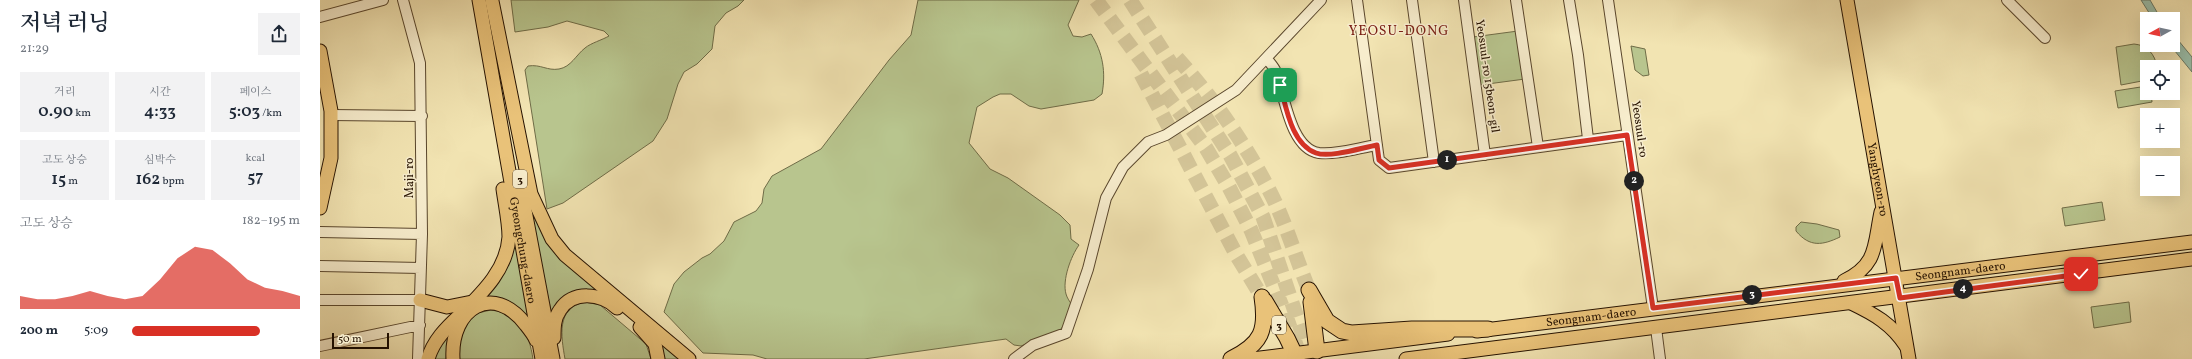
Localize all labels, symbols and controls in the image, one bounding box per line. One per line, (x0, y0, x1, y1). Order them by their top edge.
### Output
text: 저녁 러닝 (20, 9, 109, 40)
north arrow (2140, 12, 2180, 52)
map controls (2140, 12, 2180, 196)
button: share (258, 13, 300, 55)
street label: Yeosuul-ro 15beon-gil (1471, 18, 1503, 134)
district label: YEOSU-DONG (1348, 22, 1450, 41)
text: 21:29 (20, 40, 49, 58)
button: locate (2140, 60, 2180, 100)
pin (1263, 68, 1297, 102)
icon: arrive (1269, 74, 1291, 96)
text: 거리 (54, 85, 75, 100)
text: 시간 (149, 85, 171, 100)
text: 페이스 (239, 85, 271, 100)
text: 0.90 (38, 100, 73, 123)
text: 4:33 (144, 100, 176, 123)
text: 5:03 (229, 100, 260, 123)
street label: Yeosuul-ro (1627, 100, 1651, 159)
text: km (73, 106, 91, 121)
text: /km (260, 106, 282, 121)
button: + (2140, 108, 2180, 148)
street label: Yanghyeon-ro (1863, 141, 1891, 218)
pin: 1 (1437, 150, 1457, 170)
text: kcal (246, 151, 265, 166)
text: 1 (1445, 152, 1449, 167)
text: 고도 상승 (42, 153, 87, 168)
text: 심박수 (144, 153, 176, 168)
button: − (2140, 156, 2180, 196)
street label: Maji-ro (402, 158, 418, 198)
text: 57 (247, 166, 264, 189)
text: 15 (51, 168, 66, 191)
text: 162 (136, 168, 160, 191)
road number: 3 (513, 170, 527, 188)
pin: 2 (1624, 171, 1644, 191)
text: 2 (1631, 173, 1637, 188)
text: m (66, 174, 78, 189)
text: bpm (160, 174, 184, 189)
street label: Gyeongchung-daero (505, 196, 539, 305)
text: 182–195 m (242, 212, 300, 230)
text: 고도 상승 (20, 215, 73, 233)
pin (2064, 257, 2098, 291)
street label: Seongnam-daero (1914, 258, 2006, 285)
icon: check (2070, 263, 2092, 285)
pin: 4 (1953, 279, 1973, 299)
text: 4 (1960, 281, 1966, 296)
pin: 3 (1742, 285, 1762, 305)
text: 3 (1749, 287, 1755, 302)
street label: Seongnam-daero (1545, 304, 1637, 331)
road number: 3 (1272, 316, 1286, 334)
text: 200 m (20, 322, 58, 340)
text: 5:09 (84, 322, 108, 340)
scale bar (332, 331, 389, 350)
text: 50 m (338, 332, 362, 347)

